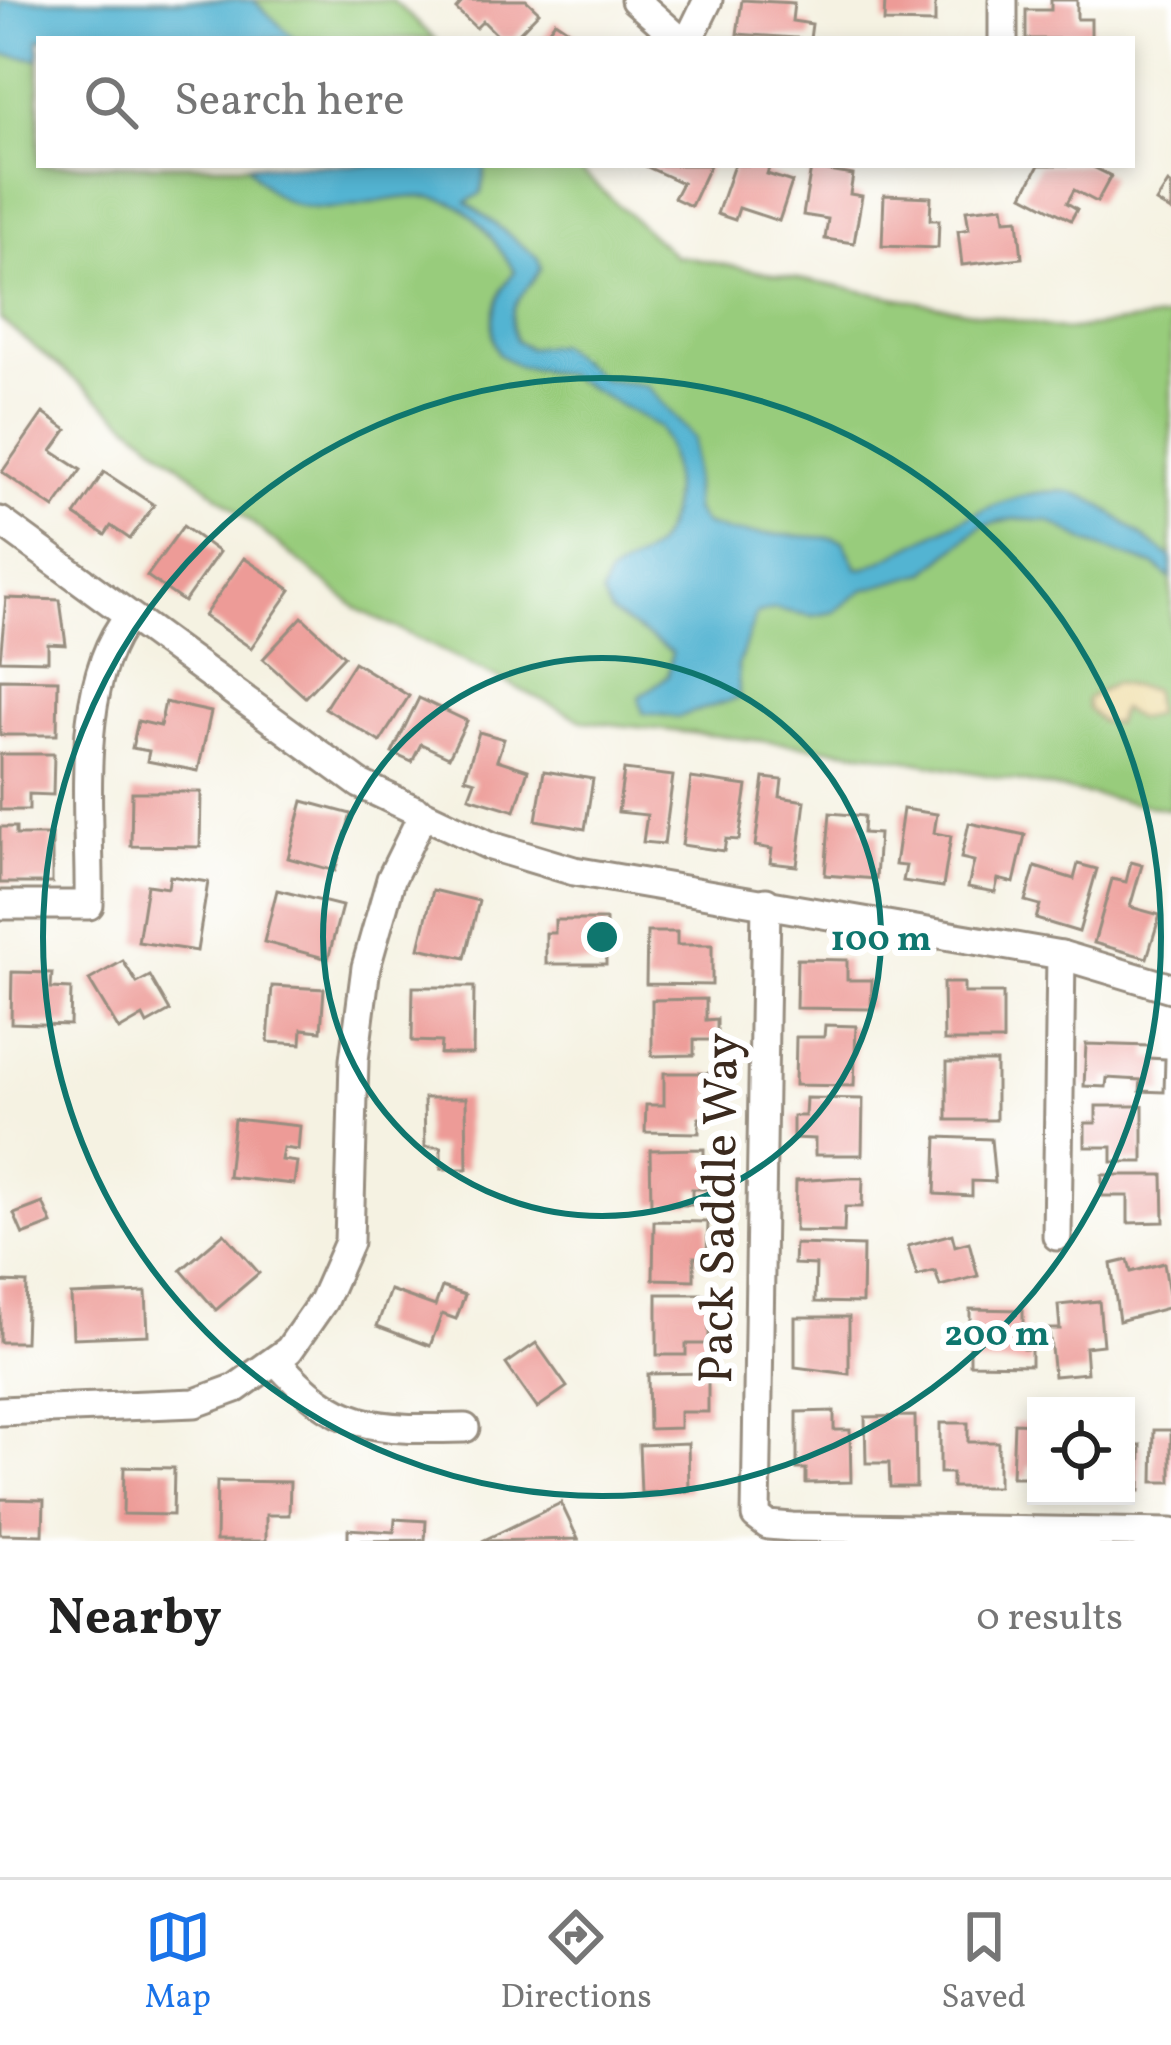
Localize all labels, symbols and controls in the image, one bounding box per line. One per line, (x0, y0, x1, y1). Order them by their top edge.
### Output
search box (36, 36, 1135, 168)
icon: search (78, 69, 144, 135)
text: Search here (174, 71, 405, 134)
centre of rings (581, 916, 623, 958)
text: 100 m (830, 916, 932, 966)
street label: Pack Saddle Way (685, 1032, 758, 1384)
text: 200 m (944, 1311, 1050, 1361)
map controls (1027, 1397, 1135, 1505)
button: locate (1027, 1397, 1135, 1505)
text: Nearby (48, 1584, 222, 1655)
text: 0 results (976, 1592, 1123, 1646)
tab: Map (145, 1904, 211, 2022)
tab: Directions (500, 1904, 652, 2022)
tab: Saved (941, 1904, 1026, 2022)

